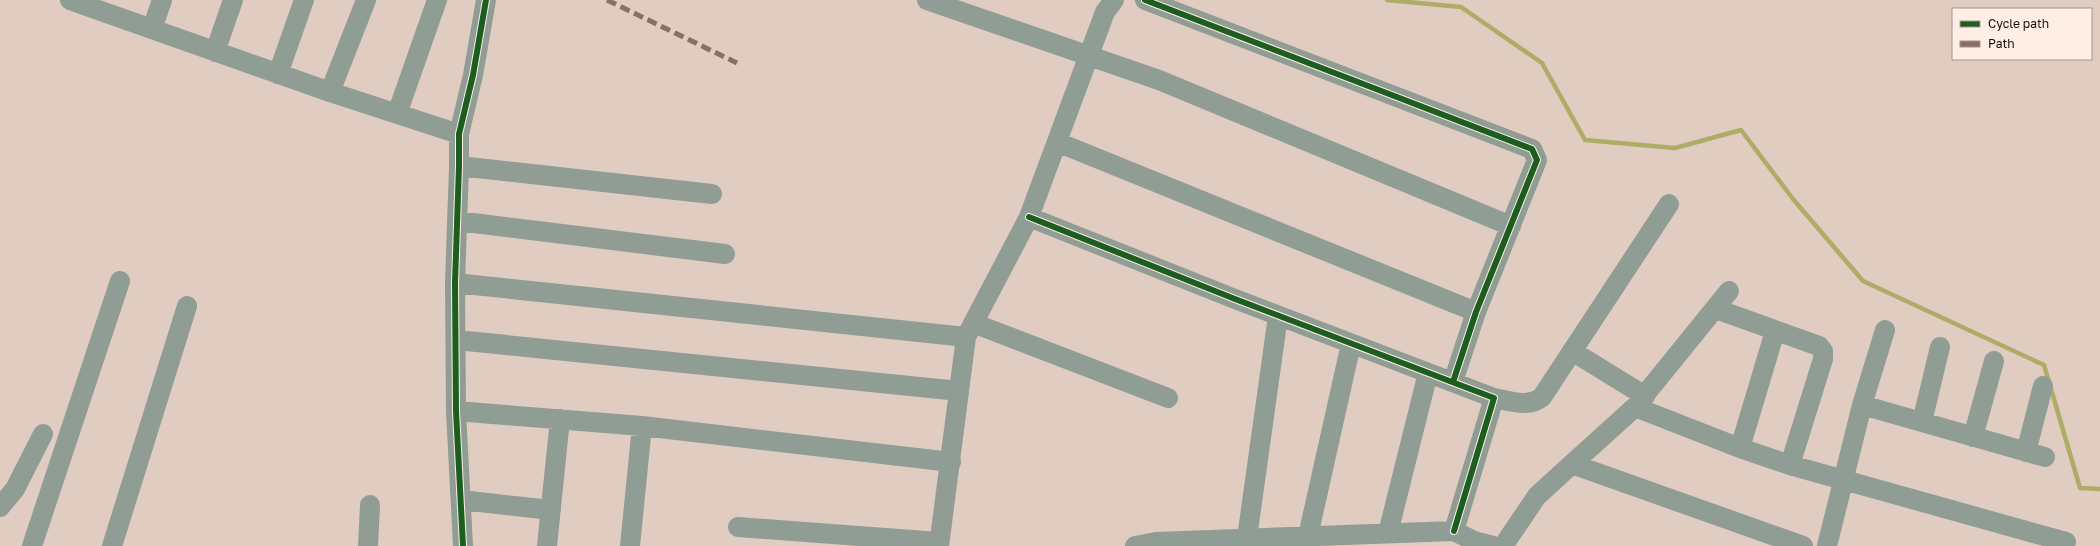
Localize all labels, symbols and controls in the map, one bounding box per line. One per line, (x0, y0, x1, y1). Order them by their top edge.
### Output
legend (1952, 8, 2092, 60)
text: Cycle path (1988, 16, 2049, 31)
text: Path (1988, 36, 2015, 51)

